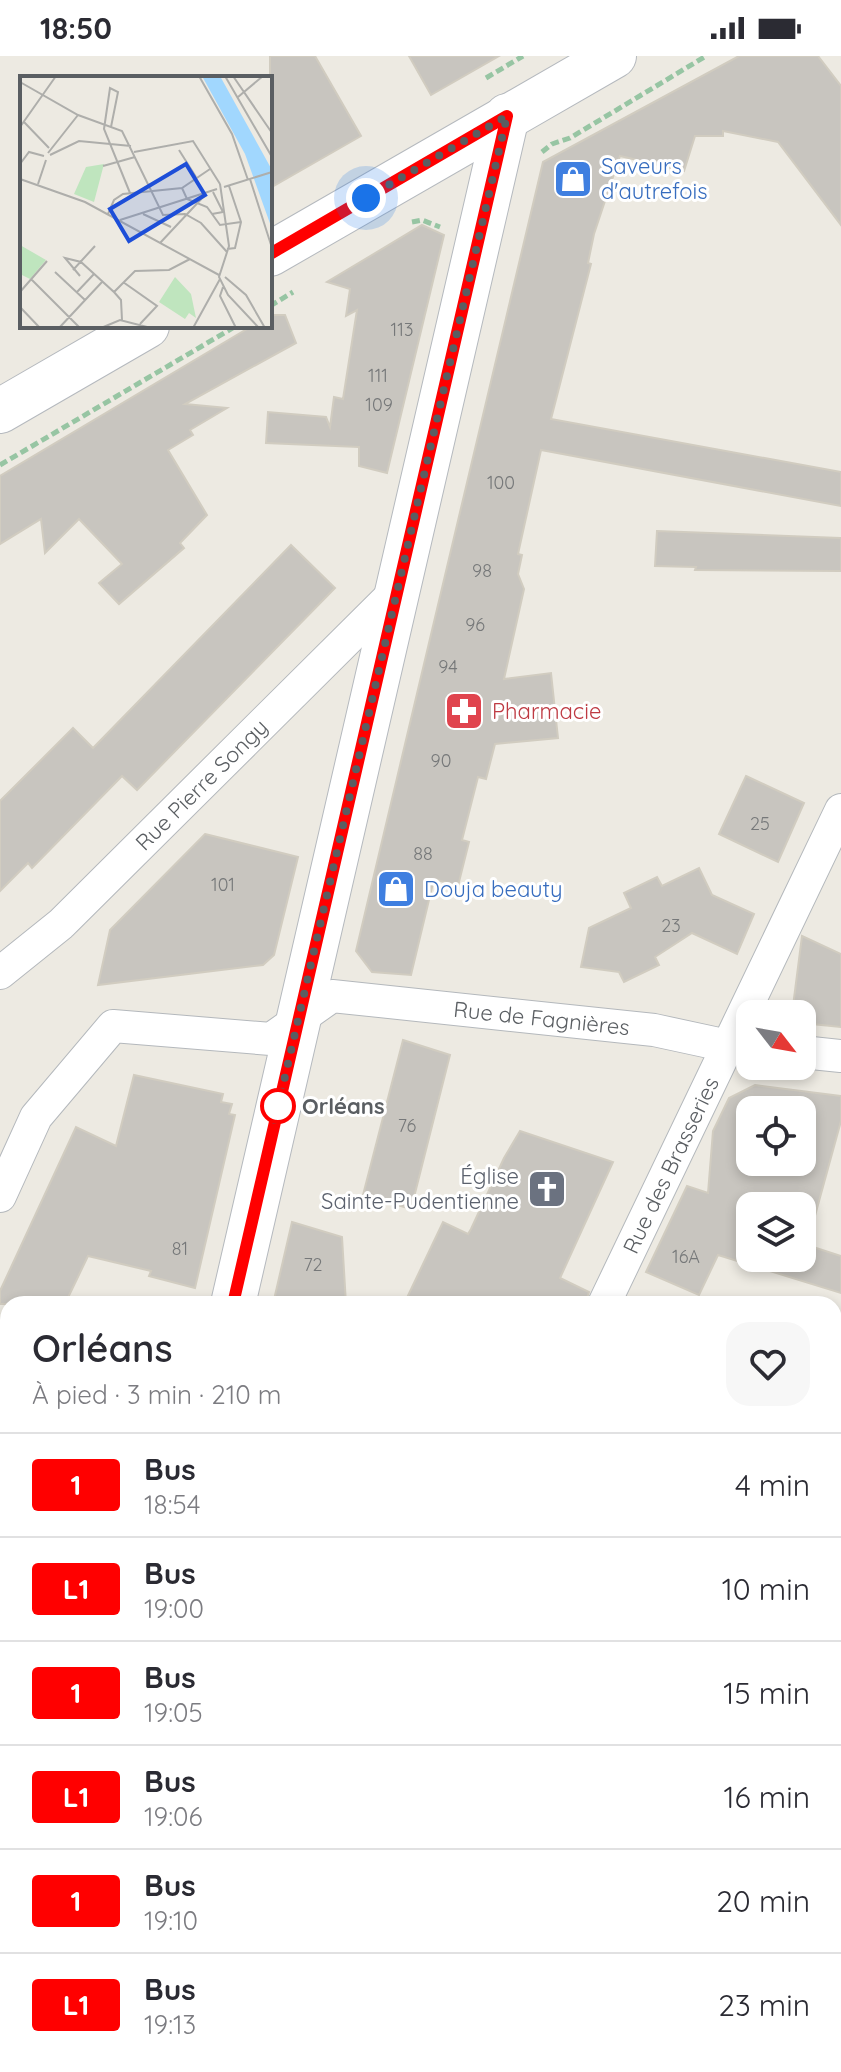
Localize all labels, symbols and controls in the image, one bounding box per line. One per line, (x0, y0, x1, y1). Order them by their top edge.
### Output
text: 18:50 (40, 9, 112, 47)
inset map (20, 76, 272, 328)
place label: Saveurs d'autrefois (601, 152, 708, 205)
shop icon: Saveurs d'autrefois (552, 158, 594, 200)
your location (346, 178, 386, 218)
house number: 113 (391, 318, 413, 341)
house number: 111 (368, 364, 388, 387)
house number: 109 (365, 393, 393, 416)
house number: 100 (487, 471, 515, 494)
house number: 98 (472, 559, 492, 582)
house number: 96 (465, 613, 485, 636)
house number: 94 (438, 655, 458, 678)
pharmacy icon: Pharmacie (443, 690, 485, 732)
place label: Pharmacie (492, 697, 601, 725)
street label: Rue Pierre Songy (129, 713, 273, 856)
house number: 90 (431, 749, 451, 772)
house number: 25 (750, 812, 770, 835)
house number: 88 (413, 842, 433, 865)
shop icon: Douja beauty (375, 868, 417, 910)
house number: 101 (211, 873, 235, 896)
place label: Douja beauty (424, 875, 563, 903)
house number: 23 (661, 914, 681, 937)
street label: Rue de Fagnières (452, 995, 631, 1041)
north arrow (736, 1000, 816, 1080)
map controls (736, 1000, 816, 1272)
street label: Rue des Brasseries (616, 1072, 725, 1258)
marker: Orléans (261, 1089, 295, 1123)
place label: Orléans (302, 1092, 385, 1120)
button: locate (736, 1096, 816, 1176)
house number: 76 (398, 1114, 416, 1137)
place label: Église Sainte-Pudentienne (321, 1162, 519, 1215)
church icon: Église Sainte-Pudentienne (526, 1168, 568, 1210)
button: layers (736, 1192, 816, 1272)
house number: 81 (172, 1237, 188, 1260)
house number: 16A (672, 1245, 700, 1268)
house number: 72 (303, 1253, 323, 1276)
button: heart (726, 1322, 810, 1406)
text: Orléans (32, 1324, 173, 1372)
text: À pied · 3 min · 210 m (32, 1378, 282, 1411)
text: Bus (144, 1450, 196, 1488)
text: 4 min (735, 1466, 810, 1504)
text: 1 (71, 1467, 81, 1502)
text: 18:54 (144, 1488, 200, 1521)
text: Bus (144, 1554, 196, 1592)
text: 10 min (722, 1570, 810, 1608)
text: L1 (63, 1571, 89, 1606)
text: 19:00 (144, 1592, 204, 1625)
text: Bus (144, 1658, 196, 1696)
text: 15 min (723, 1674, 810, 1712)
text: 1 (71, 1675, 81, 1710)
text: 19:05 (144, 1696, 203, 1729)
text: Bus (144, 1762, 196, 1800)
text: 16 min (723, 1778, 810, 1816)
text: L1 (63, 1779, 89, 1814)
text: 19:06 (144, 1800, 202, 1833)
text: Bus (144, 1866, 196, 1904)
text: 20 min (716, 1882, 810, 1920)
text: 1 (71, 1883, 81, 1918)
text: 19:10 (144, 1904, 198, 1937)
text: Bus (144, 1970, 196, 2008)
text: 23 min (718, 1986, 810, 2024)
text: L1 (63, 1987, 89, 2022)
text: 19:13 (144, 2008, 196, 2041)

